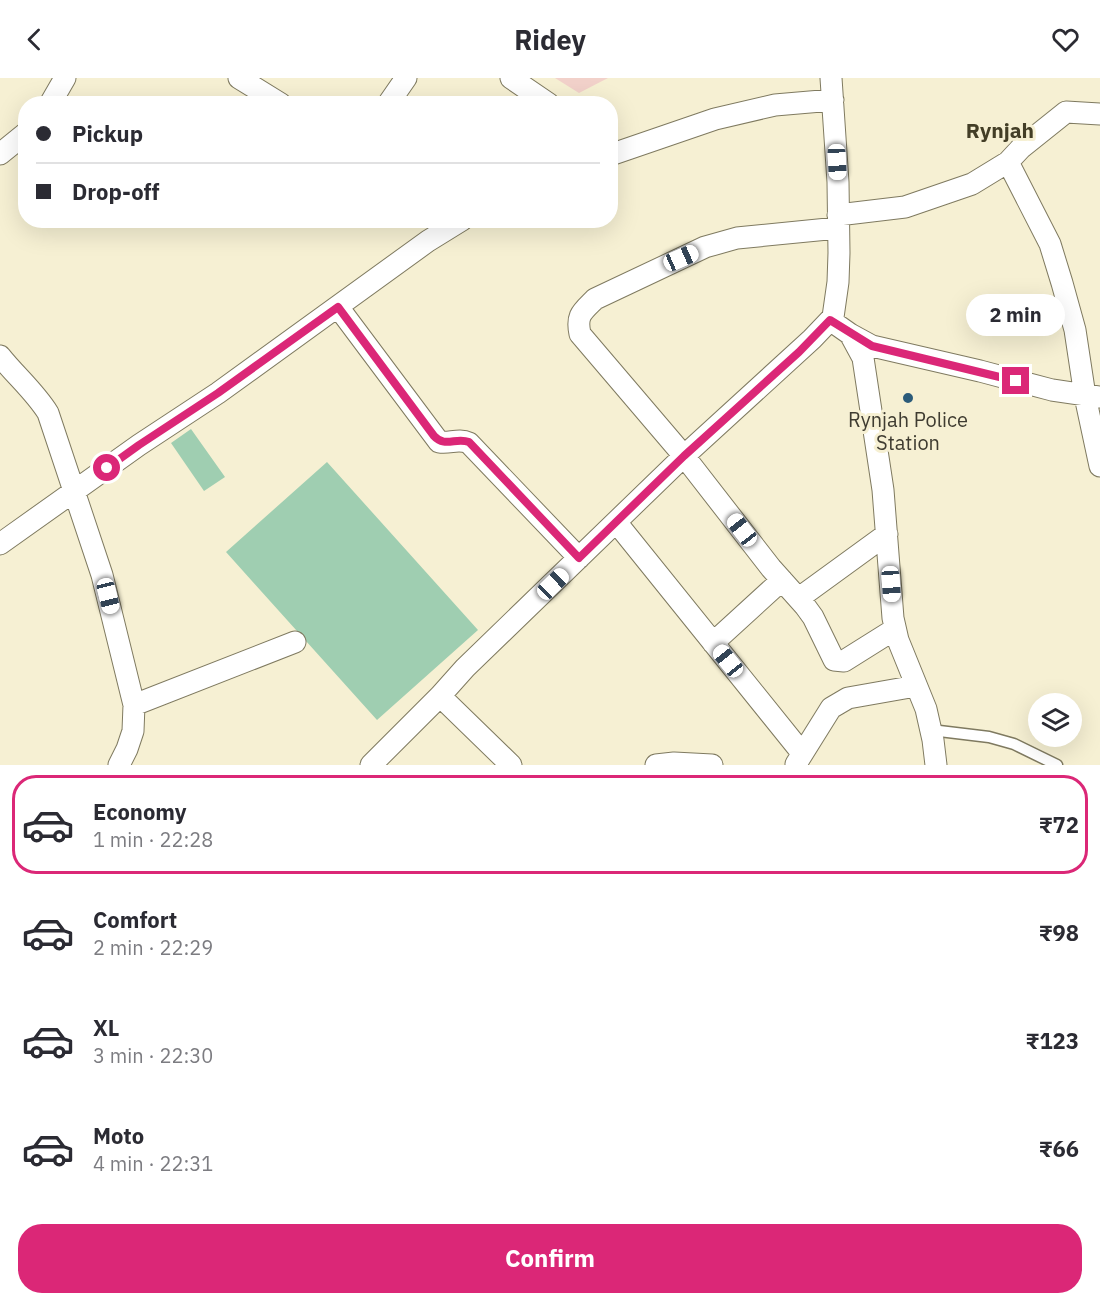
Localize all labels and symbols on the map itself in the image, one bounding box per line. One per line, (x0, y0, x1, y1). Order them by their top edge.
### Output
district label: Rynjah (966, 116, 1034, 144)
car (827, 144, 847, 180)
car (661, 242, 701, 274)
callout: 2 min (966, 294, 1066, 336)
route end (1002, 367, 1029, 394)
marker: Rynjah Police Station (901, 391, 915, 405)
place label: Rynjah Police Station (848, 406, 968, 456)
route start (93, 454, 120, 481)
car (724, 510, 760, 550)
car (534, 565, 572, 603)
car (881, 565, 901, 603)
car (95, 576, 121, 616)
car (710, 641, 746, 681)

